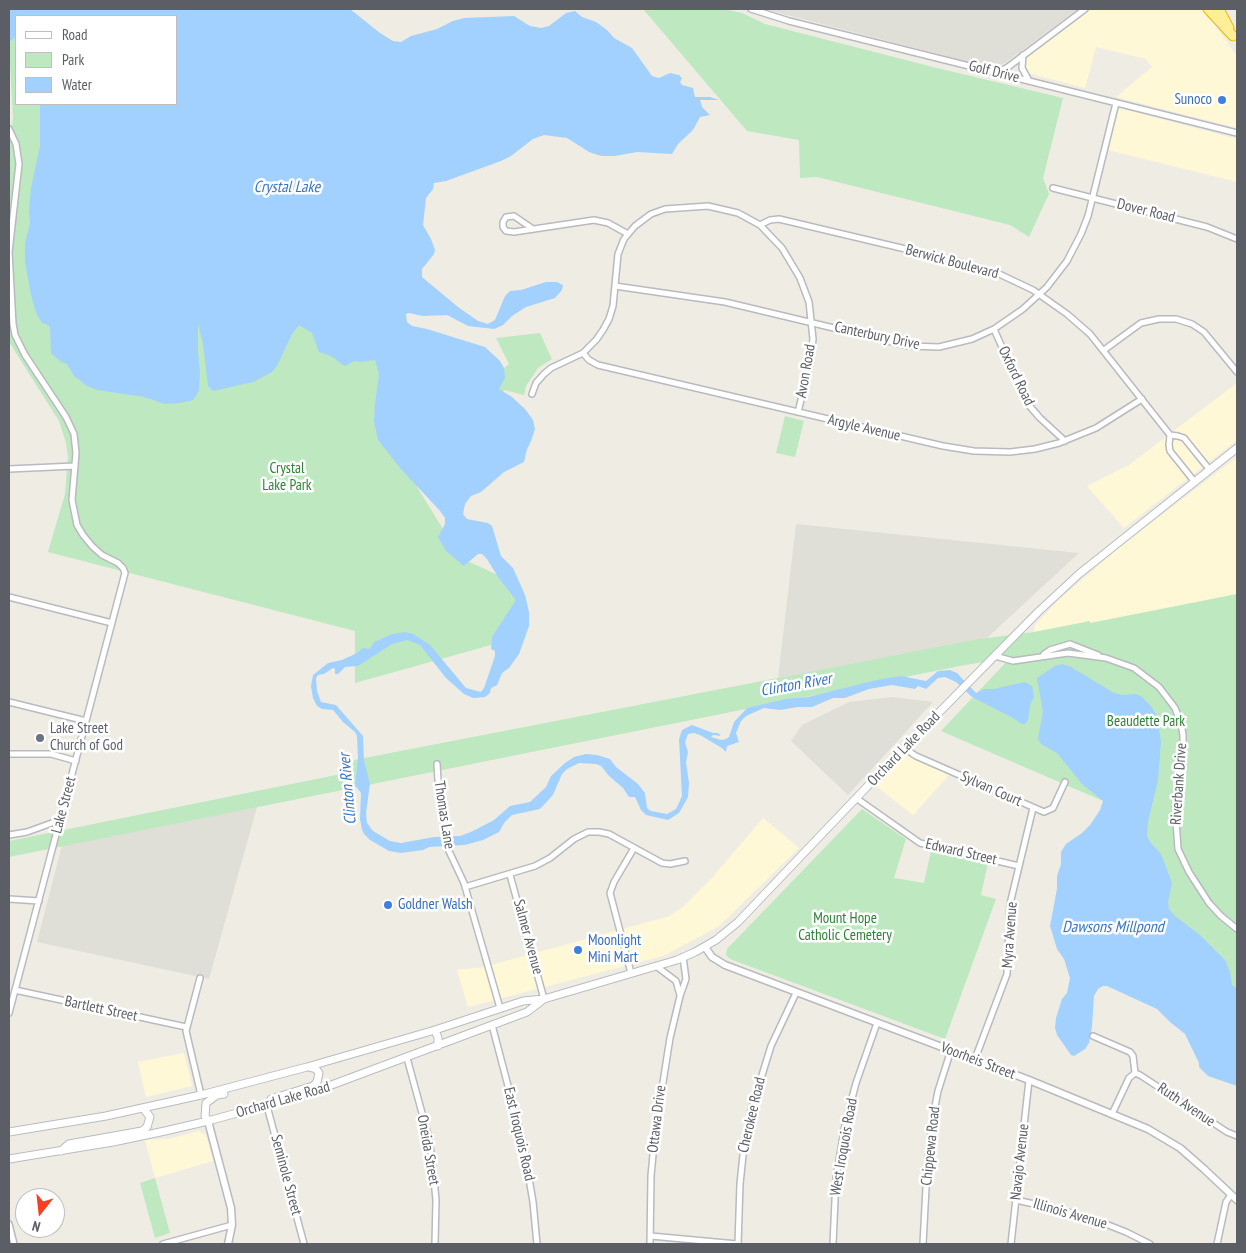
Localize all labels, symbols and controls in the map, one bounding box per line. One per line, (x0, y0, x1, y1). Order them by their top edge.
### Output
legend (15, 15, 178, 105)
text: Road (62, 25, 88, 44)
text: Park (62, 50, 84, 69)
street label: Golf Drive (967, 57, 1021, 87)
text: Water (62, 75, 92, 94)
place label: Sunoco (1174, 91, 1212, 109)
marker: Sunoco (1216, 94, 1228, 106)
water label: Crystal Lake (254, 177, 320, 197)
street label: Dover Road (1115, 195, 1177, 227)
street label: Berwick Boulevard (903, 241, 1001, 283)
street label: Canterbury Drive (833, 318, 921, 354)
street label: Avon Road (792, 343, 820, 399)
street label: Oxford Road (994, 343, 1038, 409)
street label: Argyle Avenue (826, 411, 902, 445)
park label: Crystal Lake Park (262, 460, 312, 495)
water label: Clinton River (759, 669, 833, 701)
street label: Orchard Lake Road (864, 708, 944, 790)
park label: Beaudette Park (1107, 713, 1185, 731)
place label: Lake Street Church of God (50, 720, 123, 755)
marker: Lake Street Church of God (34, 732, 46, 744)
street label: Riverbank Drive (1167, 743, 1191, 825)
water label: Clinton River (335, 753, 361, 825)
street label: Sylvan Court (958, 768, 1024, 810)
street label: Lake Street (48, 775, 80, 835)
street label: Thomas Lane (430, 780, 458, 850)
street label: Edward Street (924, 835, 998, 869)
place label: Goldner Walsh (398, 896, 473, 914)
street label: Salmer Avenue (509, 897, 547, 977)
marker: Goldner Walsh (382, 899, 394, 911)
street label: Myra Avenue (999, 901, 1021, 969)
park label: Mount Hope Catholic Cemetery (798, 910, 892, 945)
water label: Dawsons Millpond (1062, 917, 1164, 937)
place label: Moonlight Mini Mart (588, 932, 641, 967)
marker: Moonlight Mini Mart (572, 944, 584, 956)
street label: Bartlett Street (63, 993, 139, 1025)
street label: Voorheis Street (938, 1039, 1018, 1083)
street label: Cherokee Road (735, 1075, 769, 1155)
street label: Orchard Lake Road (234, 1078, 332, 1122)
street label: Ruth Avenue (1154, 1079, 1218, 1131)
street label: Ottawa Drive (644, 1084, 670, 1154)
street label: East Iroquois Road (499, 1085, 539, 1183)
street label: West Iroquois Road (827, 1097, 861, 1197)
street label: Chippewa Road (918, 1106, 944, 1186)
street label: Oneida Street (413, 1113, 443, 1187)
street label: Navajo Avenue (1007, 1123, 1033, 1201)
street label: Seminole Street (267, 1133, 305, 1217)
north arrow (15, 1188, 65, 1238)
street label: Illinois Avenue (1031, 1195, 1109, 1233)
text: N (30, 1217, 42, 1236)

